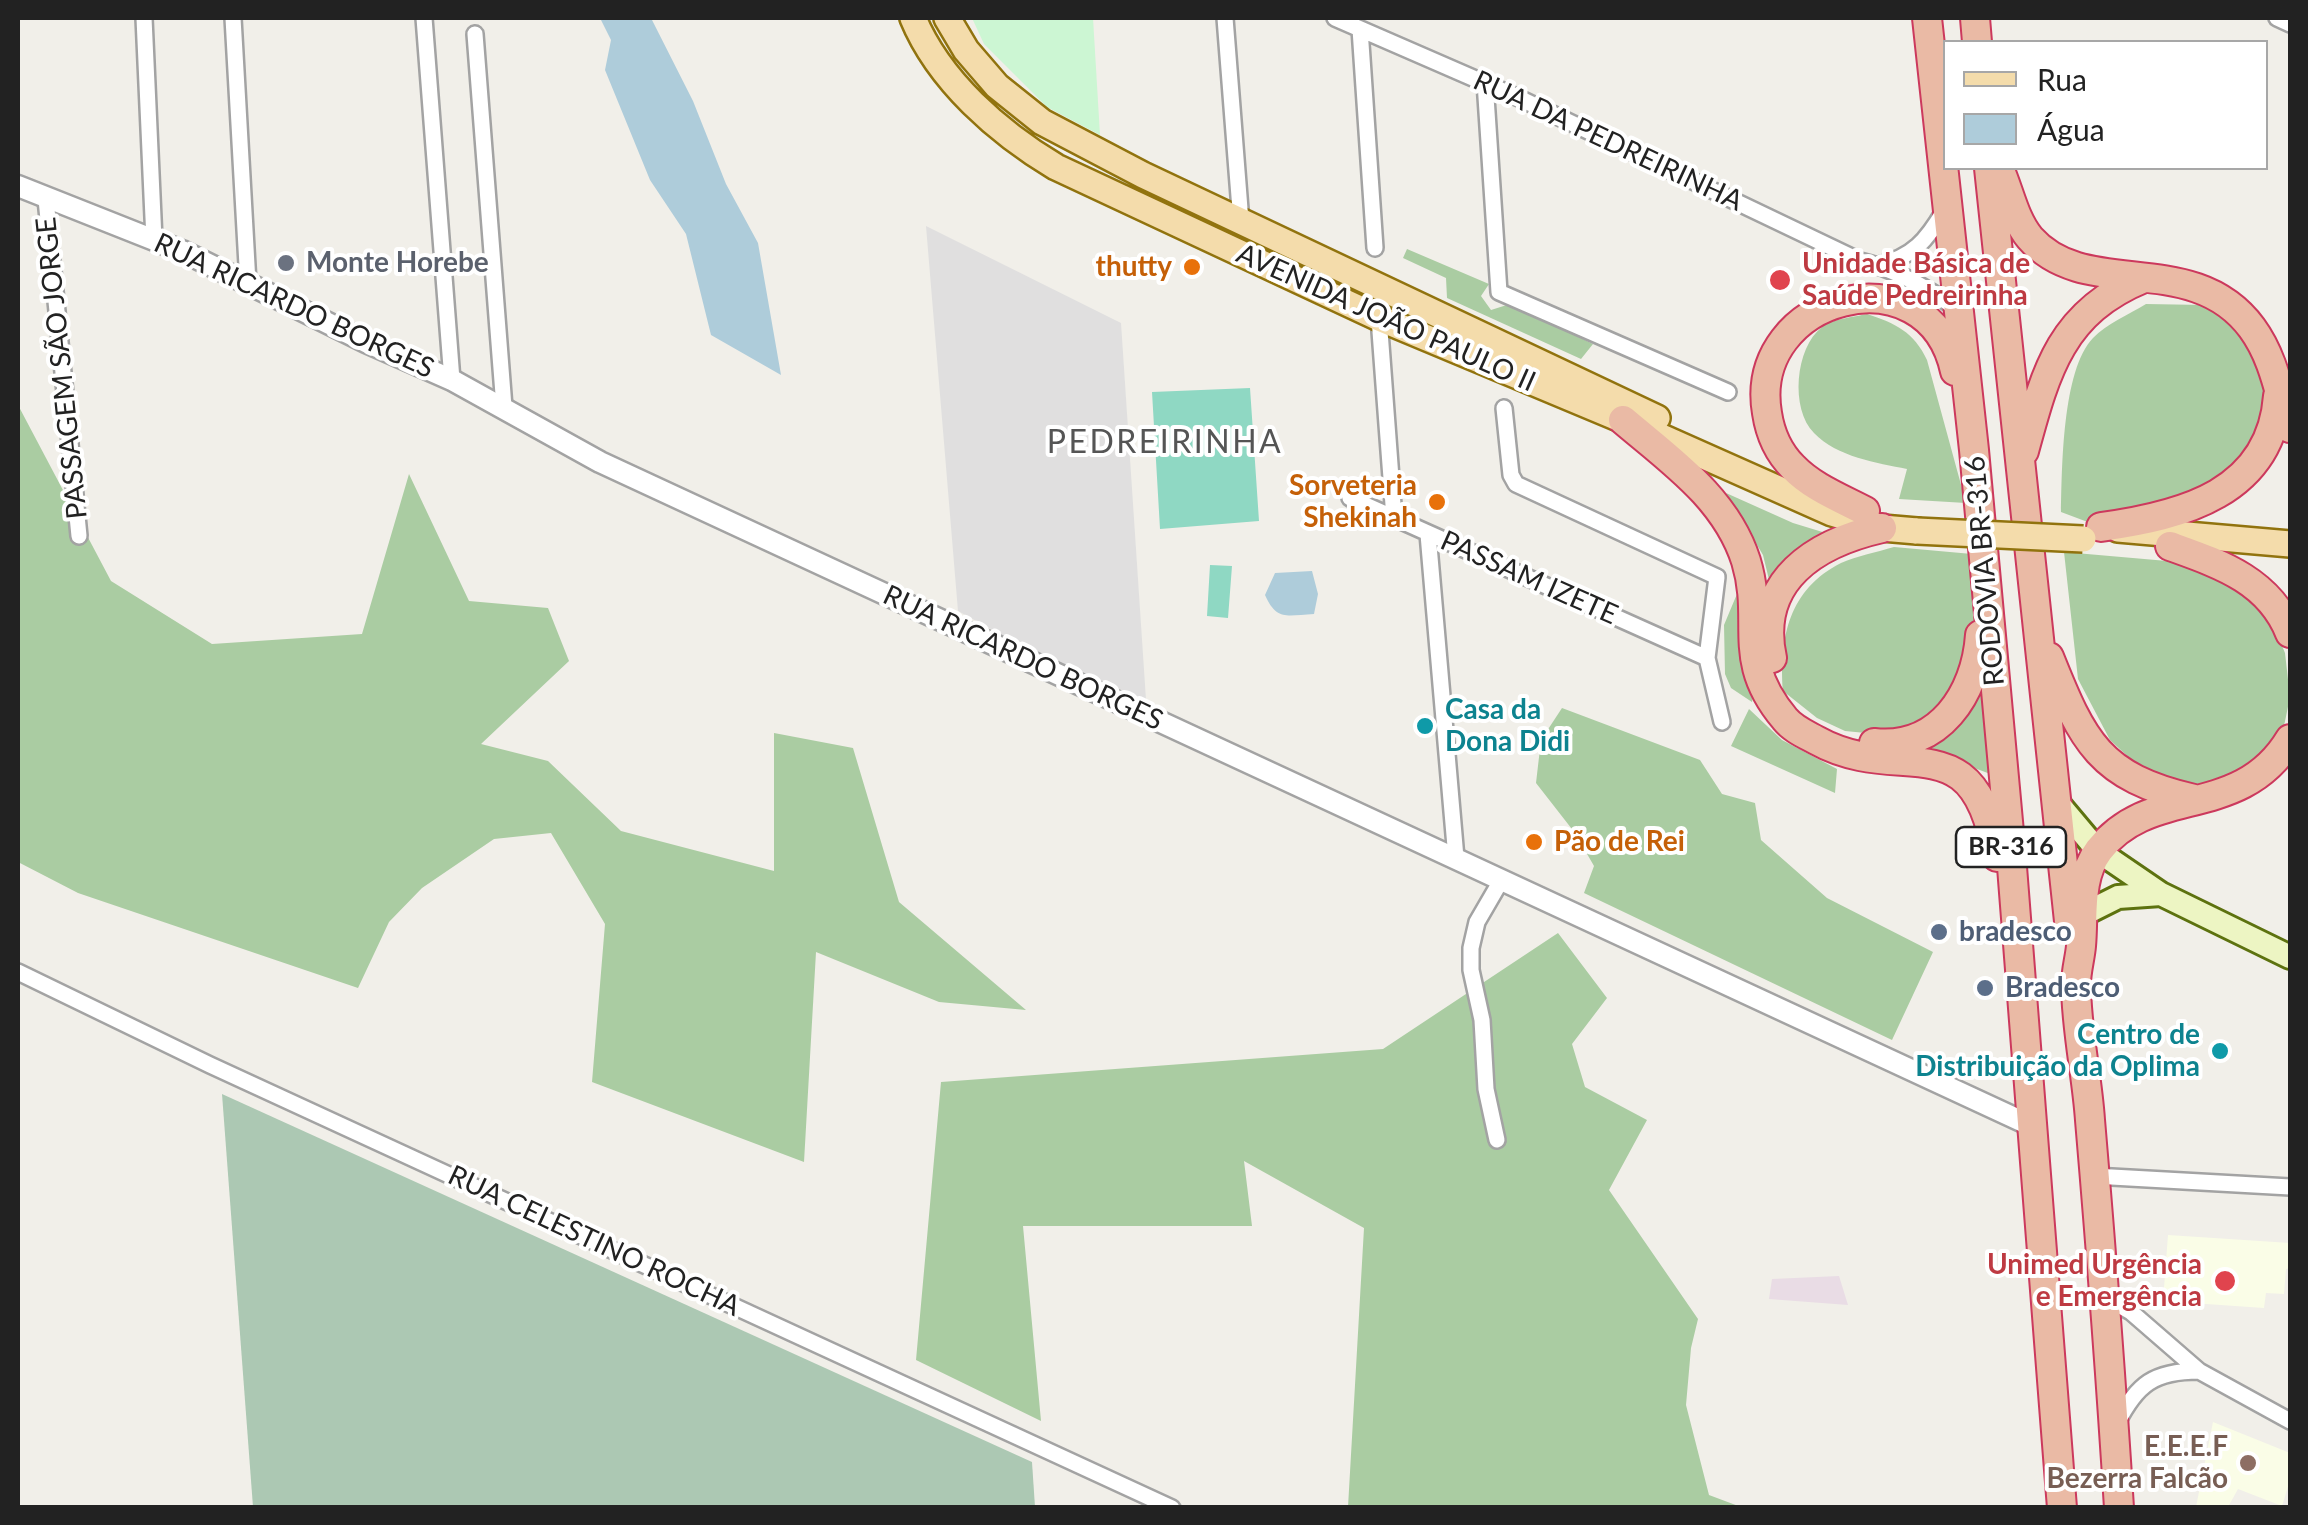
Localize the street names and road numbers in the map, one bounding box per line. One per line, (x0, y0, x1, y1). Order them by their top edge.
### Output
street label: RUA DA PEDREIRINHA (1468, 64, 1748, 218)
street label: PASSAGEM SÃO JORGE (29, 215, 95, 521)
street label: RUA RICARDO BORGES (149, 226, 439, 386)
street label: AVENIDA JOÃO PAULO II (1231, 237, 1541, 399)
street label: RODOVIA BR-316 (1958, 455, 2012, 687)
street label: PASSAM IZETE (1435, 524, 1623, 632)
street label: RUA RICARDO BORGES (878, 578, 1168, 738)
road number: BR-316 (1956, 827, 2066, 867)
street label: RUA CELESTINO ROCHA (443, 1158, 745, 1324)

